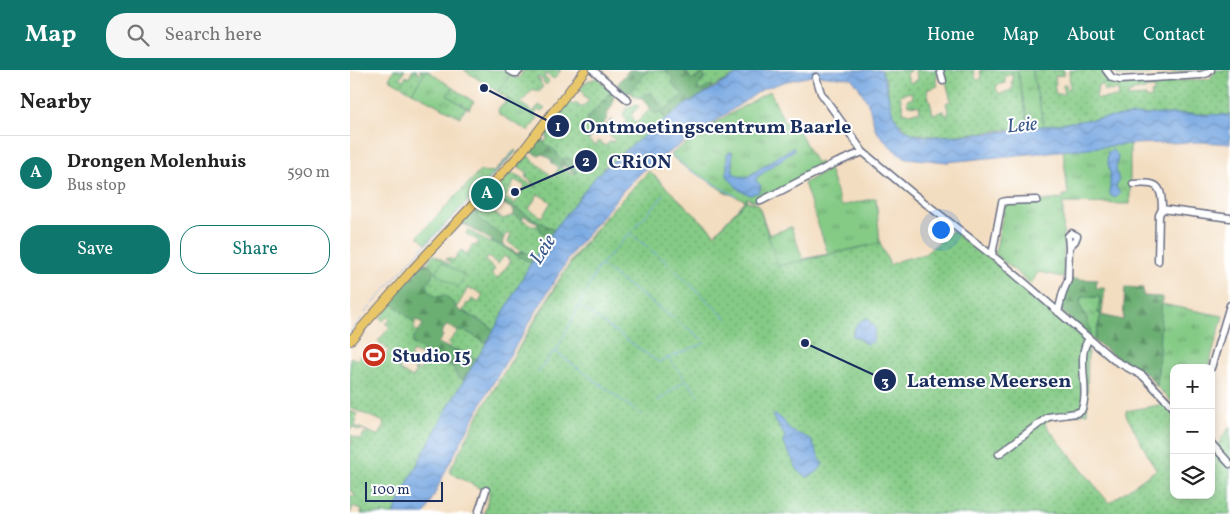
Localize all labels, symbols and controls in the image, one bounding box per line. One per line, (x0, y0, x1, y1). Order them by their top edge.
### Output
search box (106, 13, 456, 58)
text: Map (25, 18, 76, 52)
icon: search (124, 21, 152, 49)
text: Search here (164, 22, 262, 48)
text: Home (927, 23, 975, 48)
text: Map (1003, 23, 1039, 48)
text: About (1067, 23, 1115, 48)
text: Contact (1143, 23, 1205, 48)
text: Nearby (20, 88, 91, 117)
callout: Ontmoetingscentrum Baarle (545, 108, 862, 143)
water label: Leie (1006, 110, 1039, 142)
text: Ontmoetingscentrum Baarle (580, 114, 852, 142)
text: 1 (555, 117, 561, 138)
callout: CRiON (573, 143, 682, 178)
text: Drongen Molenhuis (67, 149, 246, 175)
text: CRiON (608, 149, 672, 177)
text: 2 (582, 152, 590, 173)
text: A (30, 162, 42, 184)
text: 590 m (287, 162, 330, 184)
text: Bus stop (67, 175, 126, 197)
pin: A (471, 175, 503, 213)
your location (928, 217, 954, 243)
button: Save (20, 225, 170, 274)
button: Share (180, 225, 330, 274)
water label: Leie (524, 229, 564, 270)
sports icon: Studio 15 (361, 342, 387, 368)
place label: Studio 15 (392, 344, 471, 370)
callout: Latemse Meersen (872, 363, 1082, 398)
map controls (1170, 364, 1215, 499)
button: + (1170, 364, 1215, 409)
text: Latemse Meersen (907, 368, 1071, 396)
text: 3 (881, 372, 889, 393)
button: − (1170, 409, 1215, 454)
button: layers (1170, 454, 1215, 499)
scale bar (365, 479, 442, 502)
text: 100 m (372, 481, 410, 500)

